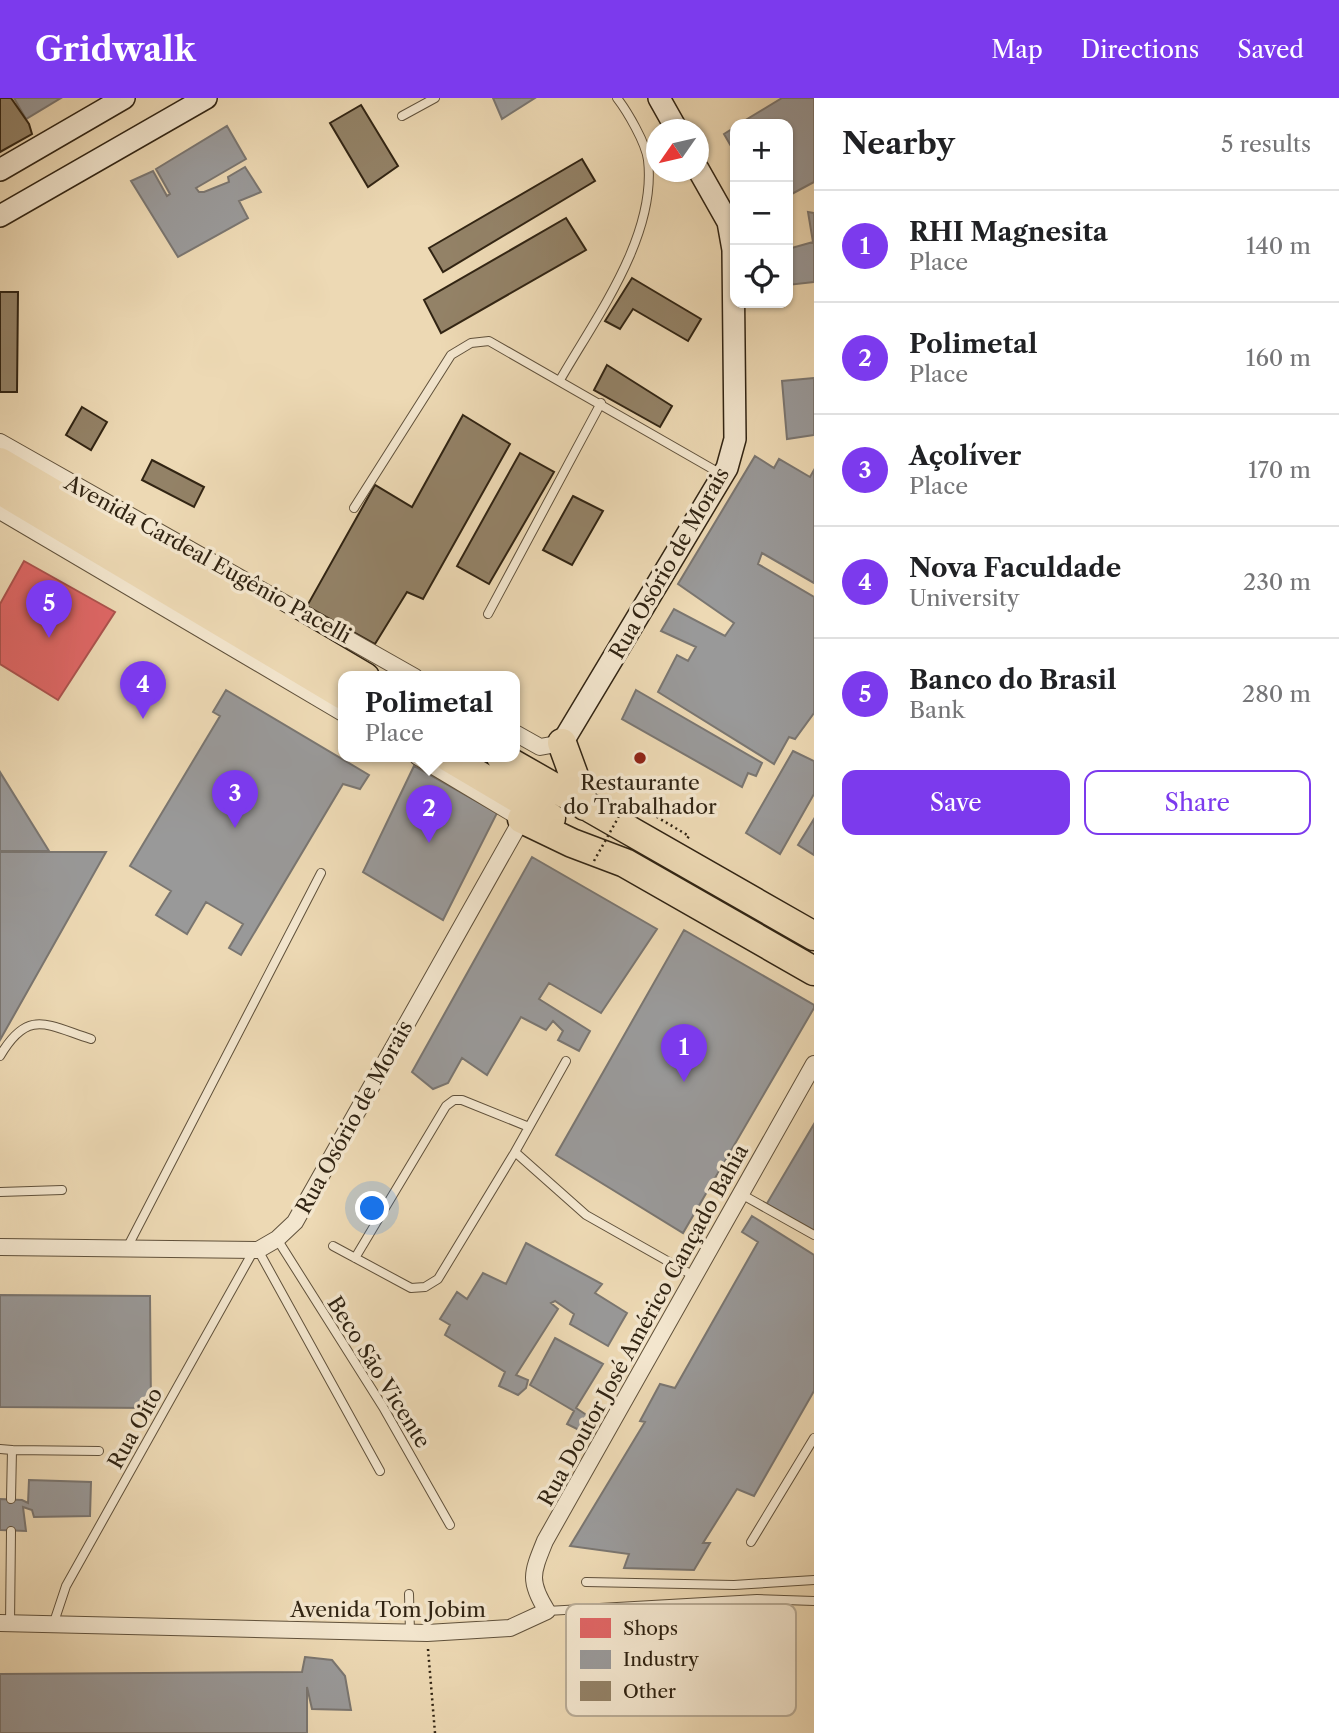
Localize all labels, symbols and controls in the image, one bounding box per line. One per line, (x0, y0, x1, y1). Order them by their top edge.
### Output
text: Gridwalk (35, 29, 196, 70)
text: Map (991, 35, 1043, 64)
text: Directions (1081, 35, 1199, 64)
text: Saved (1237, 35, 1304, 64)
north arrow (646, 119, 709, 182)
map controls (730, 119, 793, 308)
button: + (730, 119, 793, 182)
text: Nearby (842, 125, 955, 162)
text: 5 results (1221, 130, 1311, 158)
button: − (730, 182, 793, 245)
text: RHI Magnesita (909, 216, 1108, 248)
text: 1 (860, 232, 870, 260)
text: 140 m (1246, 232, 1311, 260)
button: locate (730, 245, 793, 308)
text: Place (909, 248, 968, 276)
text: Polimetal (909, 328, 1037, 360)
text: 2 (858, 344, 872, 372)
text: 160 m (1246, 344, 1311, 372)
text: Place (909, 360, 968, 388)
text: Açolíver (909, 440, 1021, 472)
text: 3 (859, 456, 872, 484)
text: 170 m (1248, 456, 1311, 484)
street label: Rua Osório de Morais (604, 463, 734, 663)
street label: Avenida Cardeal Eugênio Pacelli (60, 469, 355, 648)
text: Place (909, 472, 968, 500)
text: Nova Faculdade (909, 552, 1121, 584)
text: 4 (858, 568, 872, 596)
text: 230 m (1243, 568, 1311, 596)
pin: 5 (26, 580, 72, 638)
text: University (909, 584, 1020, 612)
pin: 4 (120, 661, 166, 719)
text: Banco do Brasil (909, 664, 1116, 696)
popup (338, 671, 520, 762)
text: 5 (859, 680, 871, 708)
text: 280 m (1242, 680, 1311, 708)
text: Polimetal (365, 687, 493, 719)
text: Bank (909, 696, 965, 724)
text: Place (365, 719, 424, 747)
marker: Restaurante do Trabalhador (632, 750, 648, 766)
pin: 3 (212, 770, 258, 828)
place label: Restaurante do Trabalhador (563, 770, 717, 819)
button: Save (842, 770, 1070, 835)
button: Share (1084, 770, 1311, 835)
pin: 2 (406, 785, 452, 843)
street label: Rua Osório de Morais (290, 1016, 418, 1218)
pin: 1 (661, 1024, 707, 1082)
street label: Rua Doutor José Américo Cançado Bahia (533, 1139, 754, 1510)
your location (355, 1191, 389, 1225)
street label: Beco São Vicente (322, 1292, 436, 1452)
street label: Rua Oito (103, 1383, 167, 1473)
street label: Avenida Tom Jobim (289, 1597, 486, 1622)
legend (566, 1604, 796, 1716)
text: Shops (623, 1617, 678, 1640)
text: Industry (623, 1648, 699, 1671)
text: Other (623, 1680, 676, 1703)

